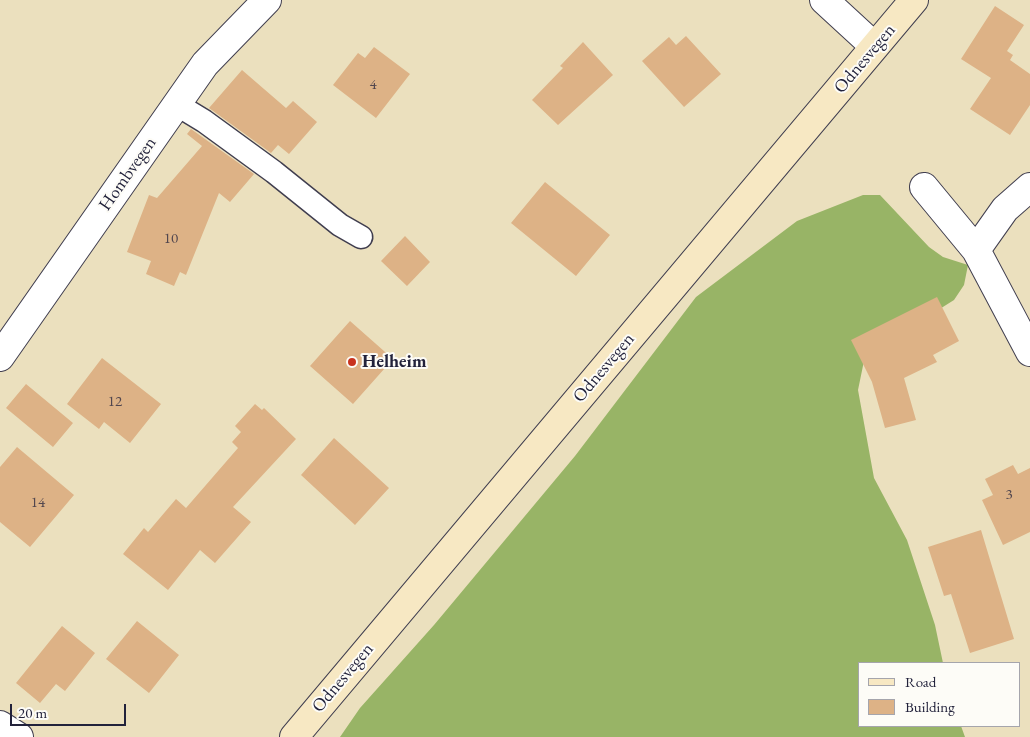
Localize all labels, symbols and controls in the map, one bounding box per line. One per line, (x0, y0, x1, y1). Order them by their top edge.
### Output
street label: Odnesvegen (830, 20, 900, 98)
house number: 4 (369, 76, 377, 94)
street label: Hombvegen (95, 133, 161, 215)
house number: 10 (164, 230, 178, 248)
street label: Odnesvegen (569, 329, 639, 407)
place label: Helheim (362, 351, 426, 373)
marker: Helheim (346, 356, 358, 368)
house number: 12 (108, 393, 122, 411)
house number: 3 (1005, 486, 1013, 504)
house number: 14 (31, 494, 45, 512)
street label: Odnesvegen (308, 639, 378, 717)
legend (858, 662, 1020, 727)
text: Road (905, 672, 936, 691)
scale bar (12, 694, 129, 726)
text: Building (905, 697, 955, 716)
text: 20 m (18, 703, 47, 722)

